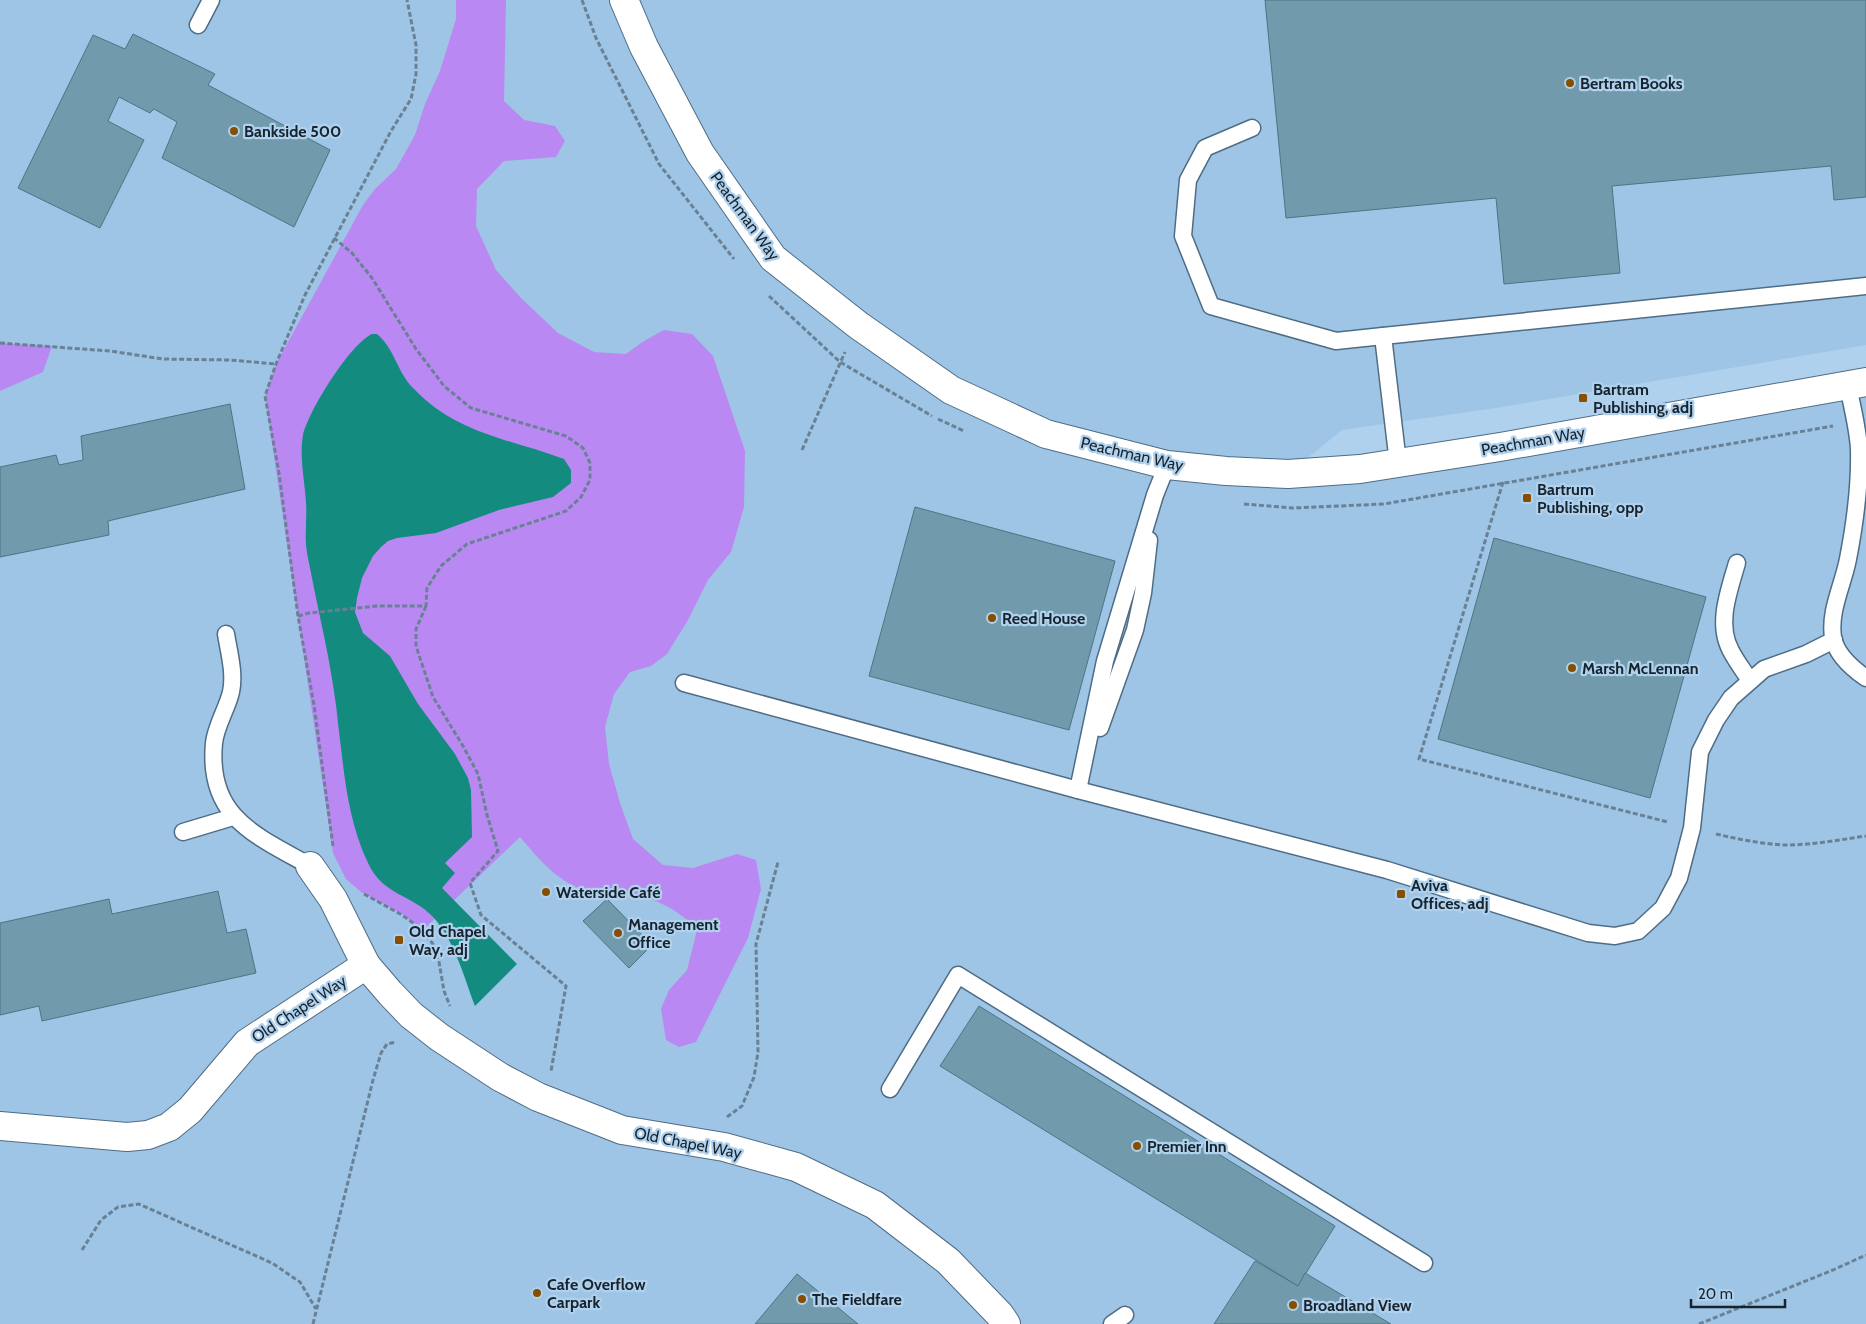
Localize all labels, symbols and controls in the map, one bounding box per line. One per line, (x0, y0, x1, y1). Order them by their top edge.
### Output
place label: Bertram Books (1580, 74, 1683, 93)
marker: Bertram Books (1564, 77, 1576, 89)
place label: Bankside 500 (244, 122, 341, 141)
marker: Bankside 500 (228, 125, 240, 137)
street label: Peachman Way (706, 168, 784, 264)
place label: Bartram Publishing, adj (1593, 380, 1693, 417)
marker: Bartram Publishing, adj (1577, 392, 1589, 404)
street label: Peachman Way (1480, 423, 1586, 459)
street label: Peachman Way (1079, 433, 1185, 475)
place label: Bartrum Publishing, opp (1537, 480, 1643, 517)
marker: Bartrum Publishing, opp (1521, 492, 1533, 504)
place label: Reed House (1002, 609, 1085, 628)
marker: Reed House (986, 612, 998, 624)
place label: Marsh McLennan (1582, 659, 1699, 678)
marker: Marsh McLennan (1566, 662, 1578, 674)
place label: Aviva Offices, adj (1411, 876, 1488, 913)
place label: Waterside Café (556, 883, 661, 902)
marker: Waterside Café (540, 886, 552, 898)
marker: Aviva Offices, adj (1395, 888, 1407, 900)
place label: Management Office (628, 915, 719, 952)
place label: Old Chapel Way, adj (409, 922, 486, 959)
marker: Management Office (612, 927, 624, 939)
marker: Old Chapel Way, adj (393, 934, 405, 946)
street label: Old Chapel Way (248, 971, 350, 1047)
street label: Old Chapel Way (633, 1123, 743, 1163)
place label: Premier Inn (1147, 1137, 1227, 1156)
marker: Premier Inn (1131, 1140, 1143, 1152)
place label: Cafe Overflow Carpark (547, 1275, 646, 1312)
scale bar (1691, 1276, 1785, 1308)
text: 20 m (1698, 1285, 1733, 1303)
marker: Cafe Overflow Carpark (531, 1287, 543, 1299)
place label: The Fieldfare (812, 1290, 902, 1309)
marker: The Fieldfare (796, 1293, 808, 1305)
place label: Broadland View (1303, 1296, 1412, 1315)
marker: Broadland View (1287, 1299, 1299, 1311)

